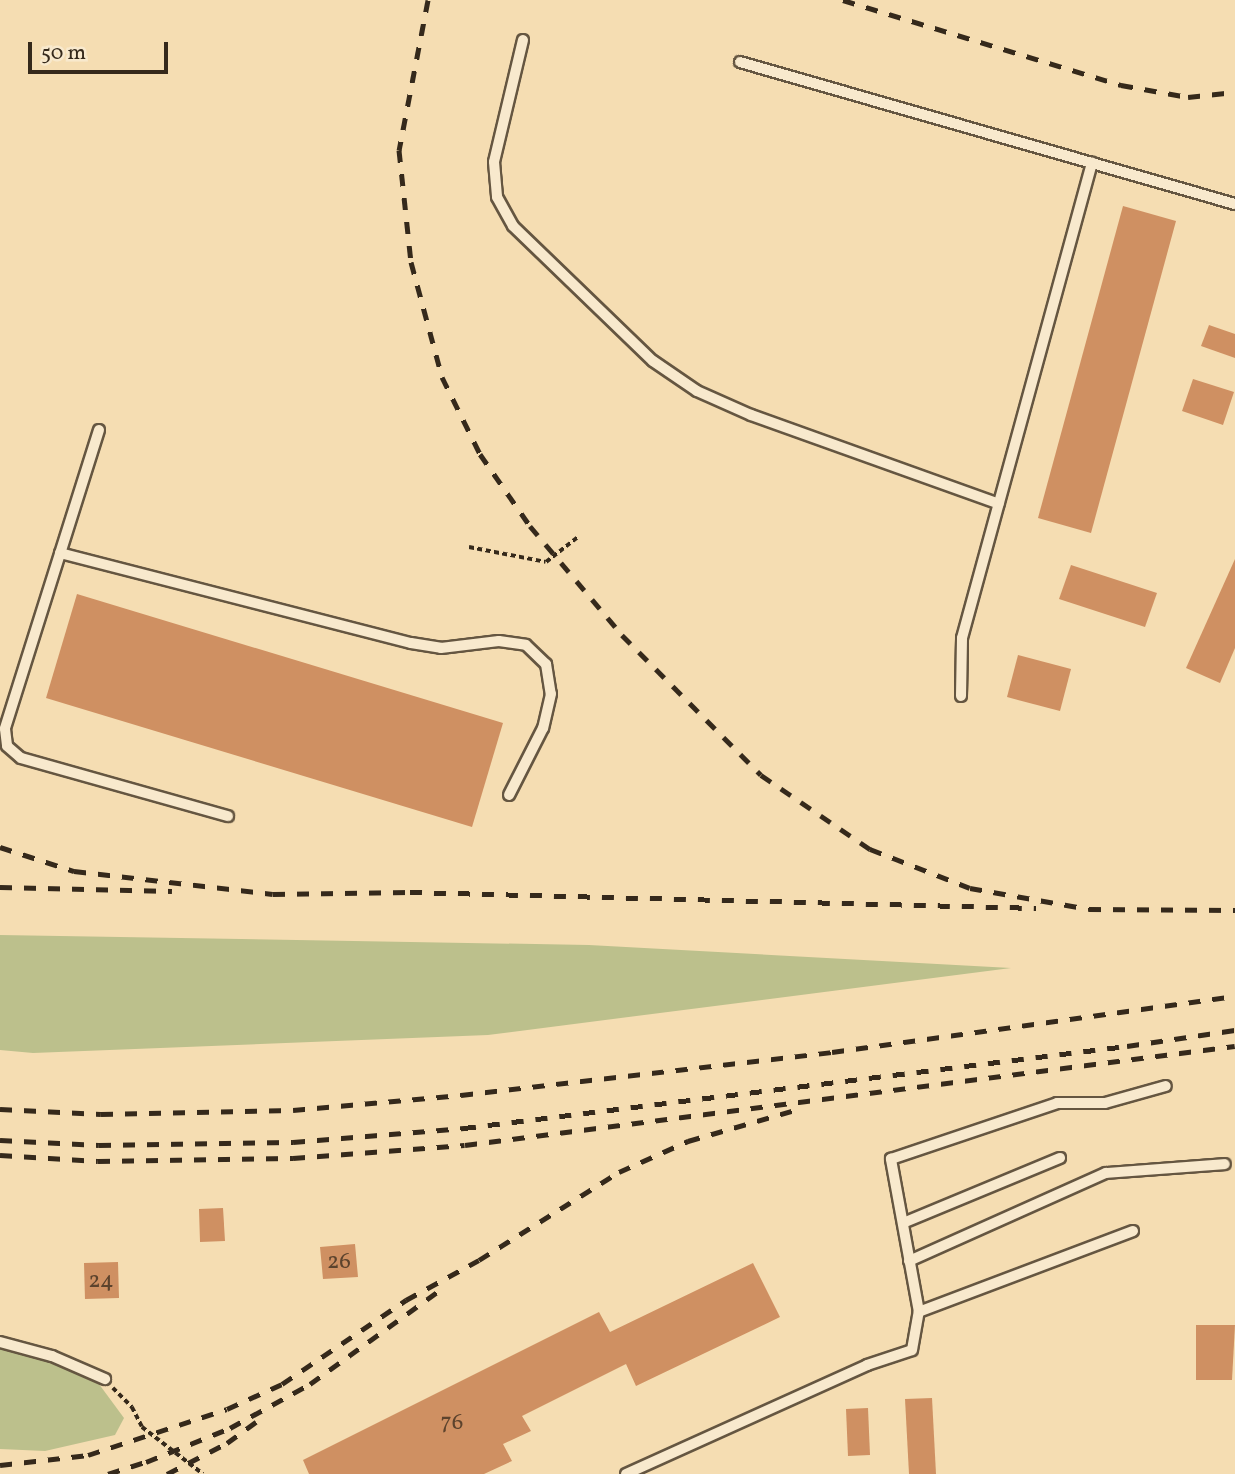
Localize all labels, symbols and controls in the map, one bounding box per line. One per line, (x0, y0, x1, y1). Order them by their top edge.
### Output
scale bar (32, 28, 172, 72)
text: 50 m (41, 39, 86, 68)
house number: 26 (327, 1248, 351, 1276)
house number: 24 (88, 1267, 114, 1295)
house number: 76 (441, 1409, 463, 1437)

